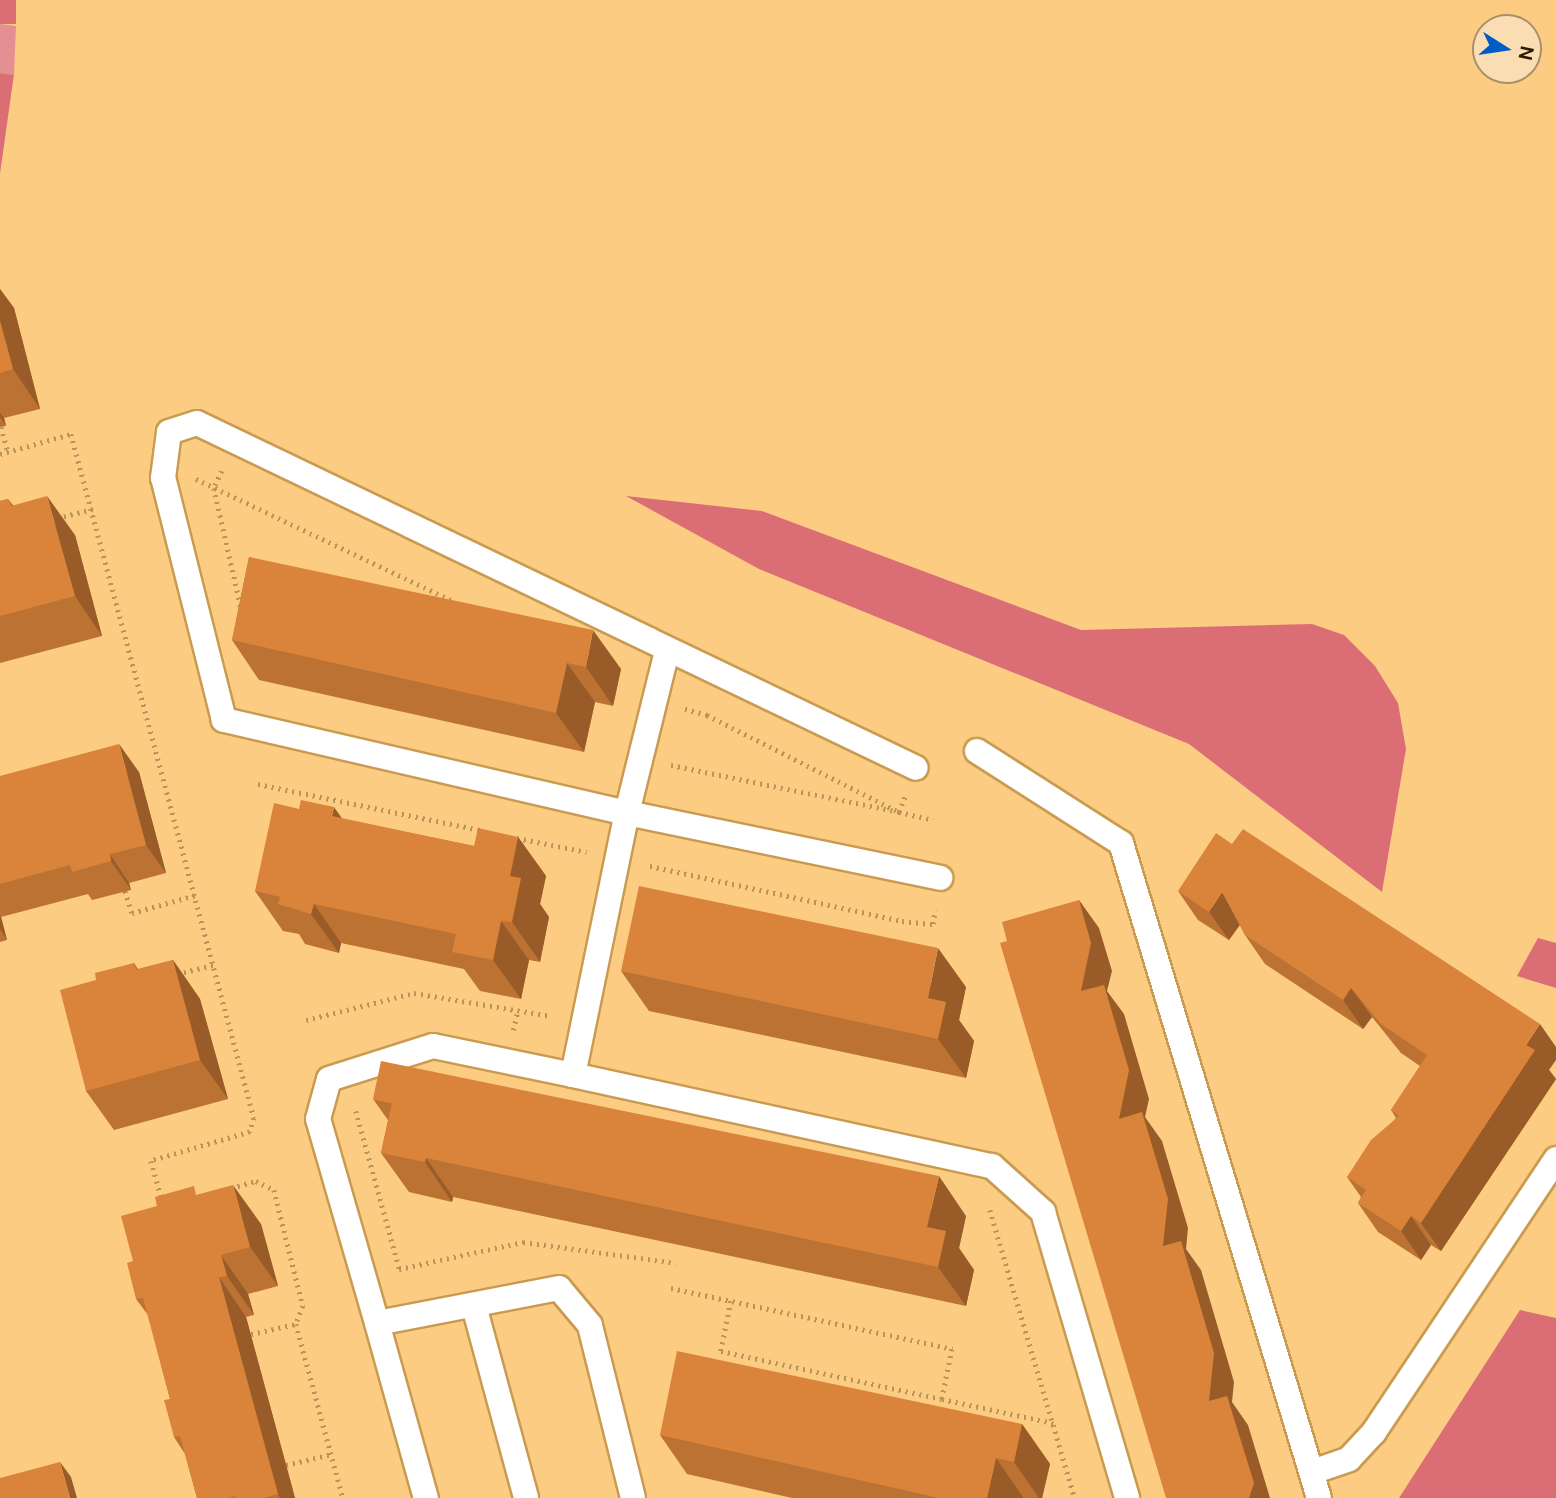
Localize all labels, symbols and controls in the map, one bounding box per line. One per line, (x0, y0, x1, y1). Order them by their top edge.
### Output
north arrow (1472, 14, 1542, 84)
text: N (1512, 44, 1540, 62)

